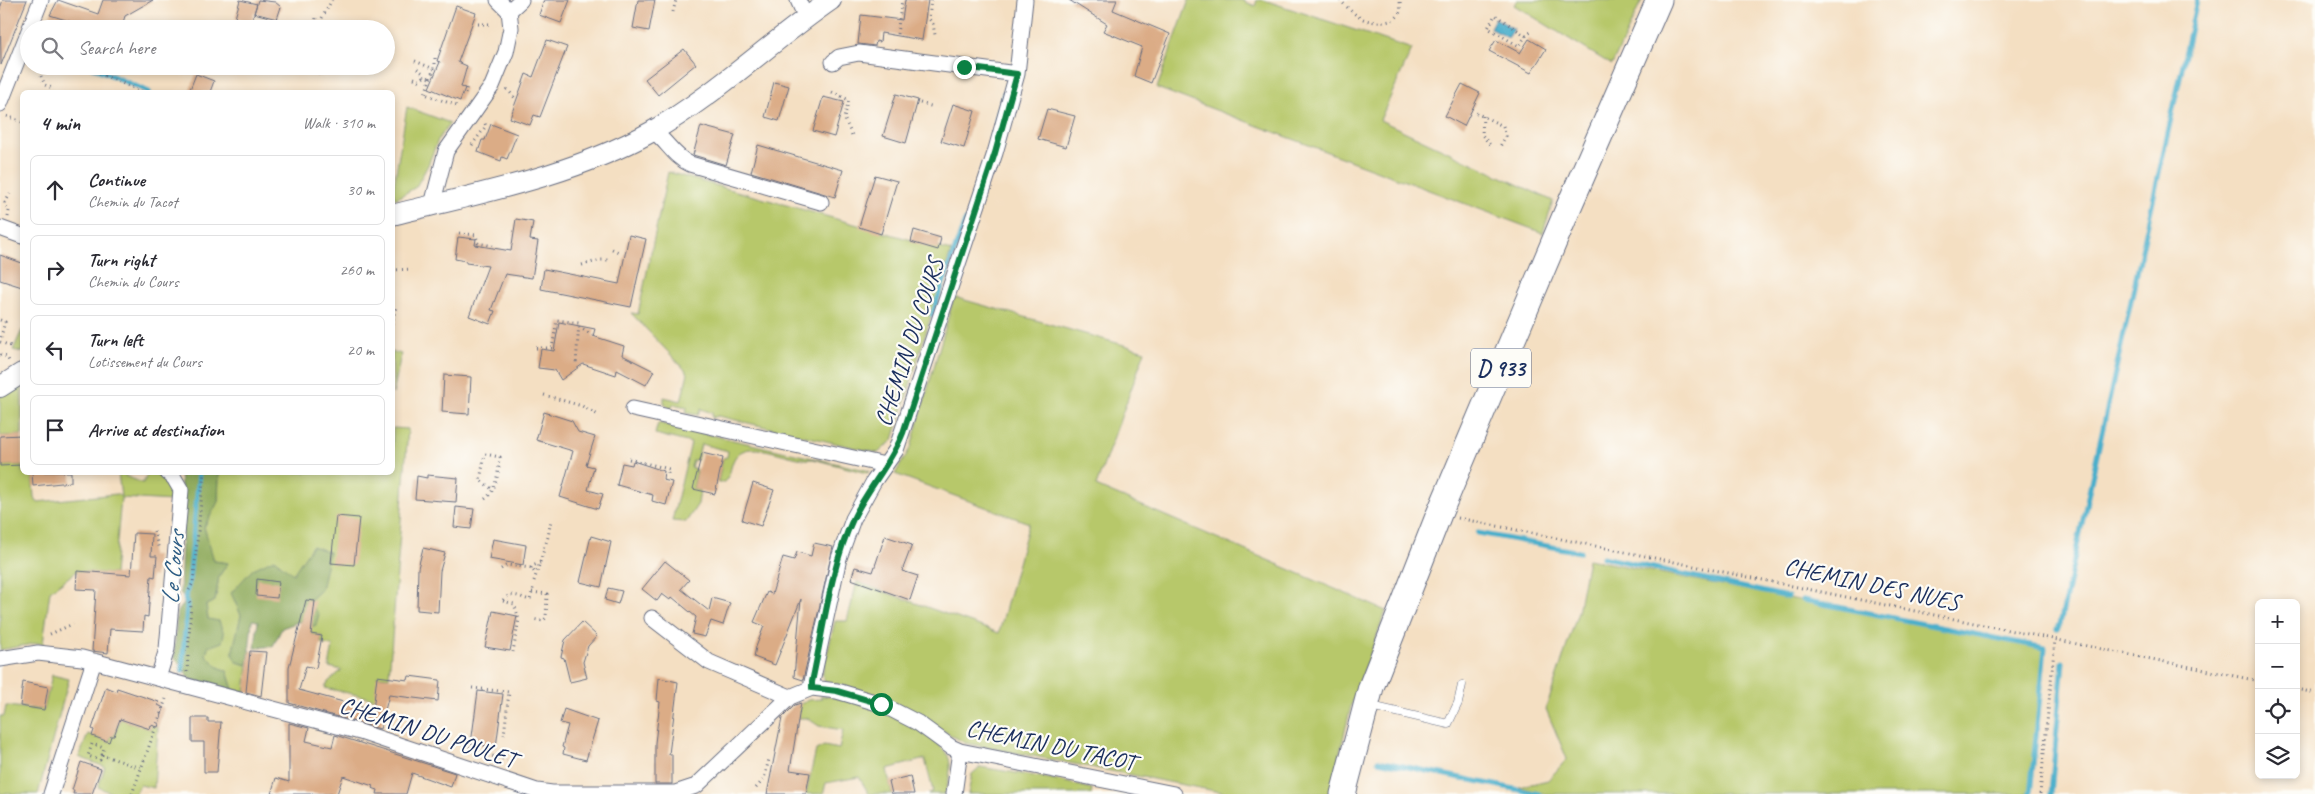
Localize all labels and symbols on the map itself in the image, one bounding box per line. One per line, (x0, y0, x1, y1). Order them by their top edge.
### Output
route end (953, 56, 976, 79)
street label: CHEMIN DU COURS (868, 251, 951, 430)
road number: D 933 (1471, 348, 1531, 388)
water label: Le Cours (154, 526, 192, 606)
street label: CHEMIN DES NUES (1782, 551, 1966, 618)
street label: CHEMIN DU POULET (336, 689, 526, 777)
route start (870, 693, 893, 716)
street label: CHEMIN DU TACOT (964, 712, 1144, 779)

